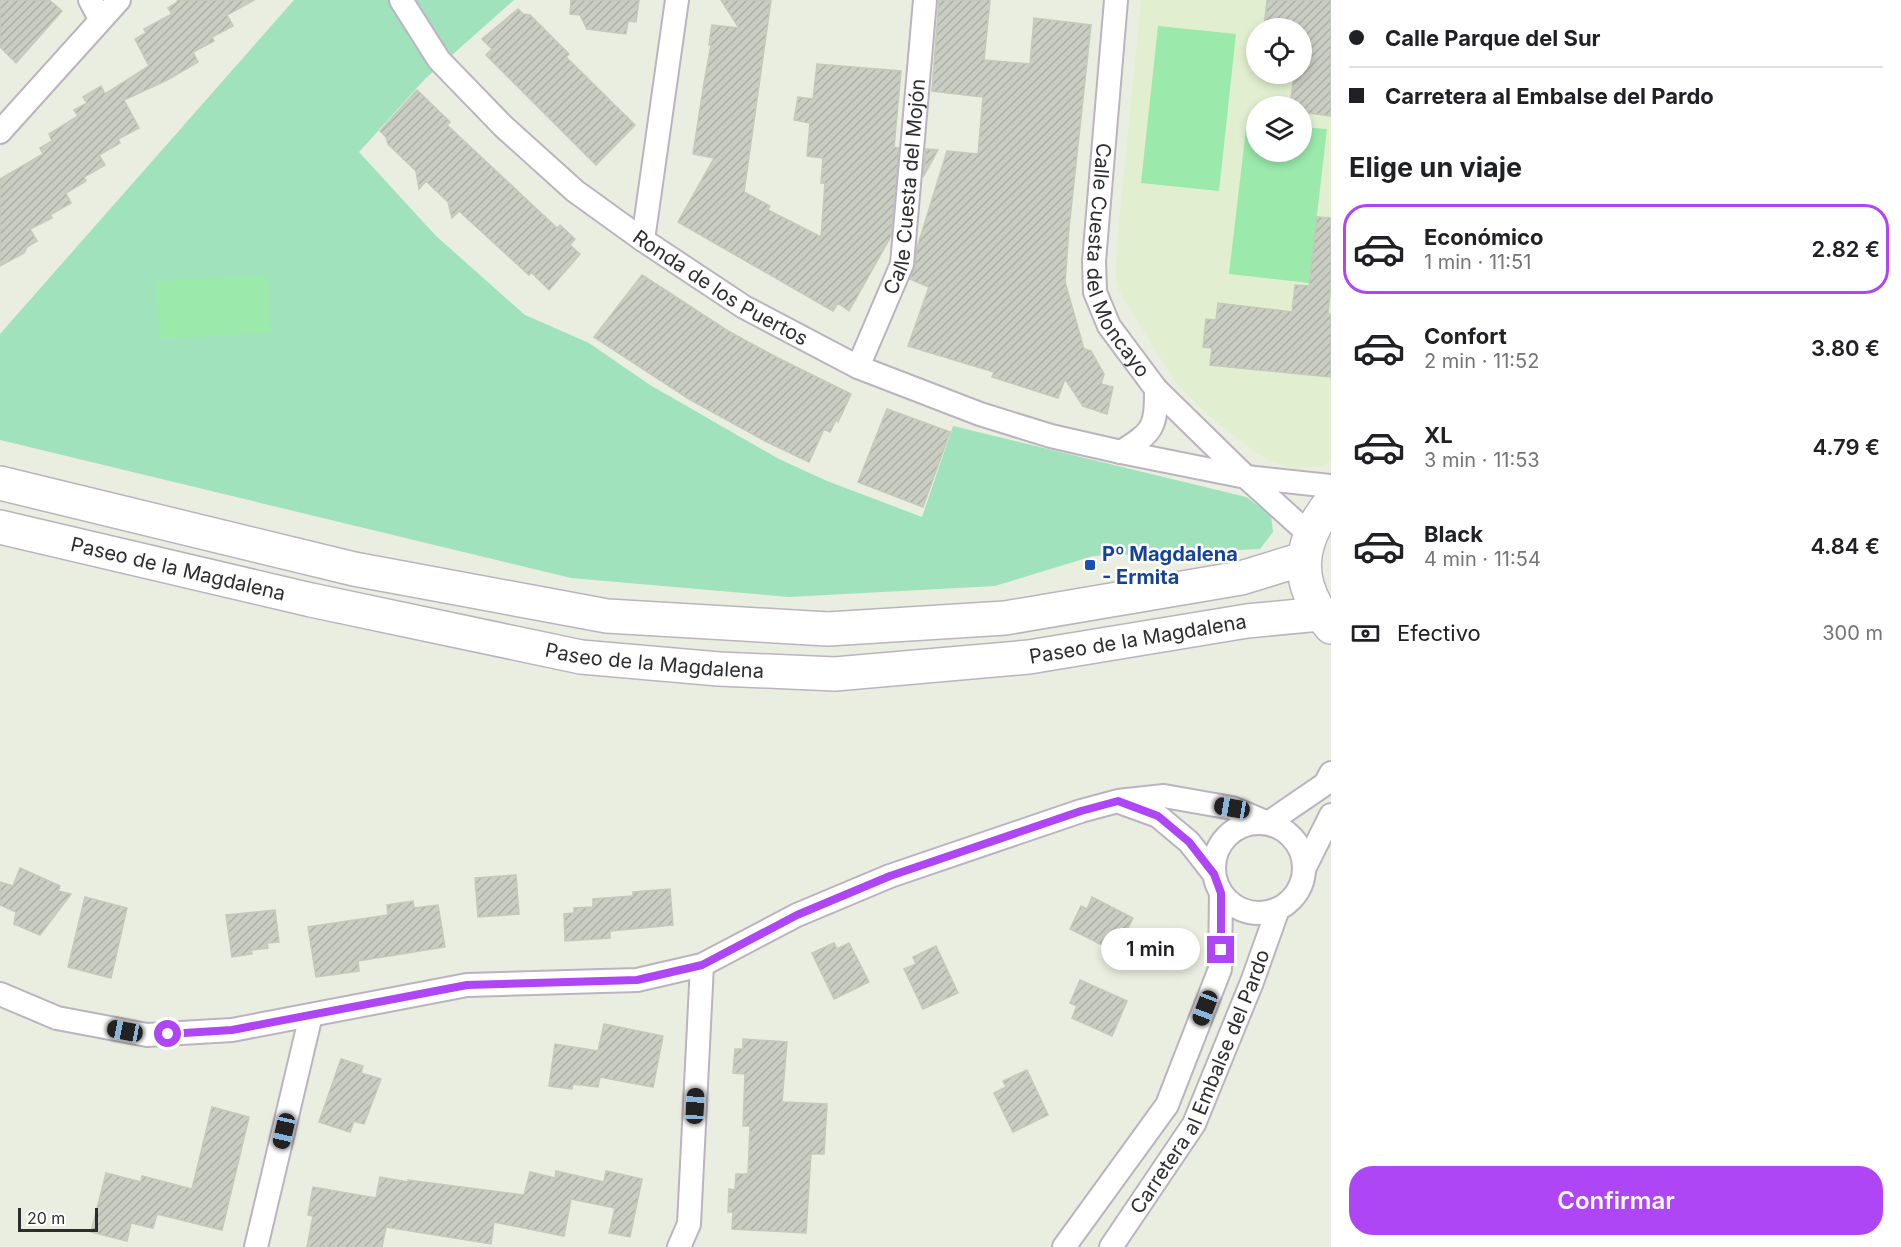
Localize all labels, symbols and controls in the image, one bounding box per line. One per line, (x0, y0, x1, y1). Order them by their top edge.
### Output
map controls (1246, 18, 1312, 162)
button: locate (1246, 18, 1312, 84)
text: Calle Parque del Sur (1385, 25, 1601, 51)
street label: Calle Cuesta del Mojón (878, 78, 930, 298)
text: Carretera al Embalse del Pardo (1385, 83, 1714, 109)
button: layers (1246, 96, 1312, 162)
street label: Calle Cuesta del Moncayo (1082, 142, 1155, 382)
text: Elige un viaje (1349, 151, 1522, 184)
icon: car (1352, 222, 1406, 276)
text: Económico (1424, 224, 1543, 250)
street label: Ronda de los Puertos (628, 225, 812, 350)
text: 2.82 € (1812, 236, 1880, 262)
text: 1 min · 11:51 (1424, 250, 1531, 274)
icon: car (1352, 321, 1406, 375)
text: Confort (1424, 323, 1507, 349)
text: 3.80 € (1811, 335, 1880, 361)
text: 2 min · 11:52 (1424, 349, 1539, 373)
icon: car (1352, 420, 1406, 474)
text: XL (1424, 422, 1453, 448)
text: 4.79 € (1813, 434, 1880, 460)
text: 3 min · 11:53 (1424, 448, 1540, 472)
icon: car (1352, 519, 1406, 573)
text: Black (1424, 521, 1483, 547)
street label: Paseo de la Magdalena (68, 532, 288, 606)
text: 4.84 € (1810, 533, 1880, 559)
place label: Pº Magdalena - Ermita (1102, 542, 1238, 589)
text: 4 min · 11:54 (1424, 547, 1541, 571)
marker: Pº Magdalena - Ermita (1083, 558, 1097, 572)
street label: Paseo de la Magdalena (1027, 609, 1248, 669)
icon: cash (1349, 617, 1382, 650)
text: Efectivo (1397, 620, 1481, 646)
text: 300 m (1822, 621, 1883, 645)
street label: Paseo de la Magdalena (543, 638, 764, 683)
car (1213, 796, 1251, 820)
callout: 1 min (1101, 929, 1200, 971)
route end (1207, 936, 1234, 963)
text: 1 min (1126, 937, 1175, 961)
street label: Carretera al Embalse del Pardo (1125, 946, 1275, 1218)
car (1190, 988, 1220, 1028)
car (106, 1019, 144, 1043)
route start (154, 1020, 181, 1047)
car (685, 1088, 705, 1124)
car (271, 1111, 297, 1151)
button: Confirmar (1349, 1166, 1883, 1235)
scale bar (18, 1205, 98, 1232)
text: 20 m (27, 1208, 65, 1228)

